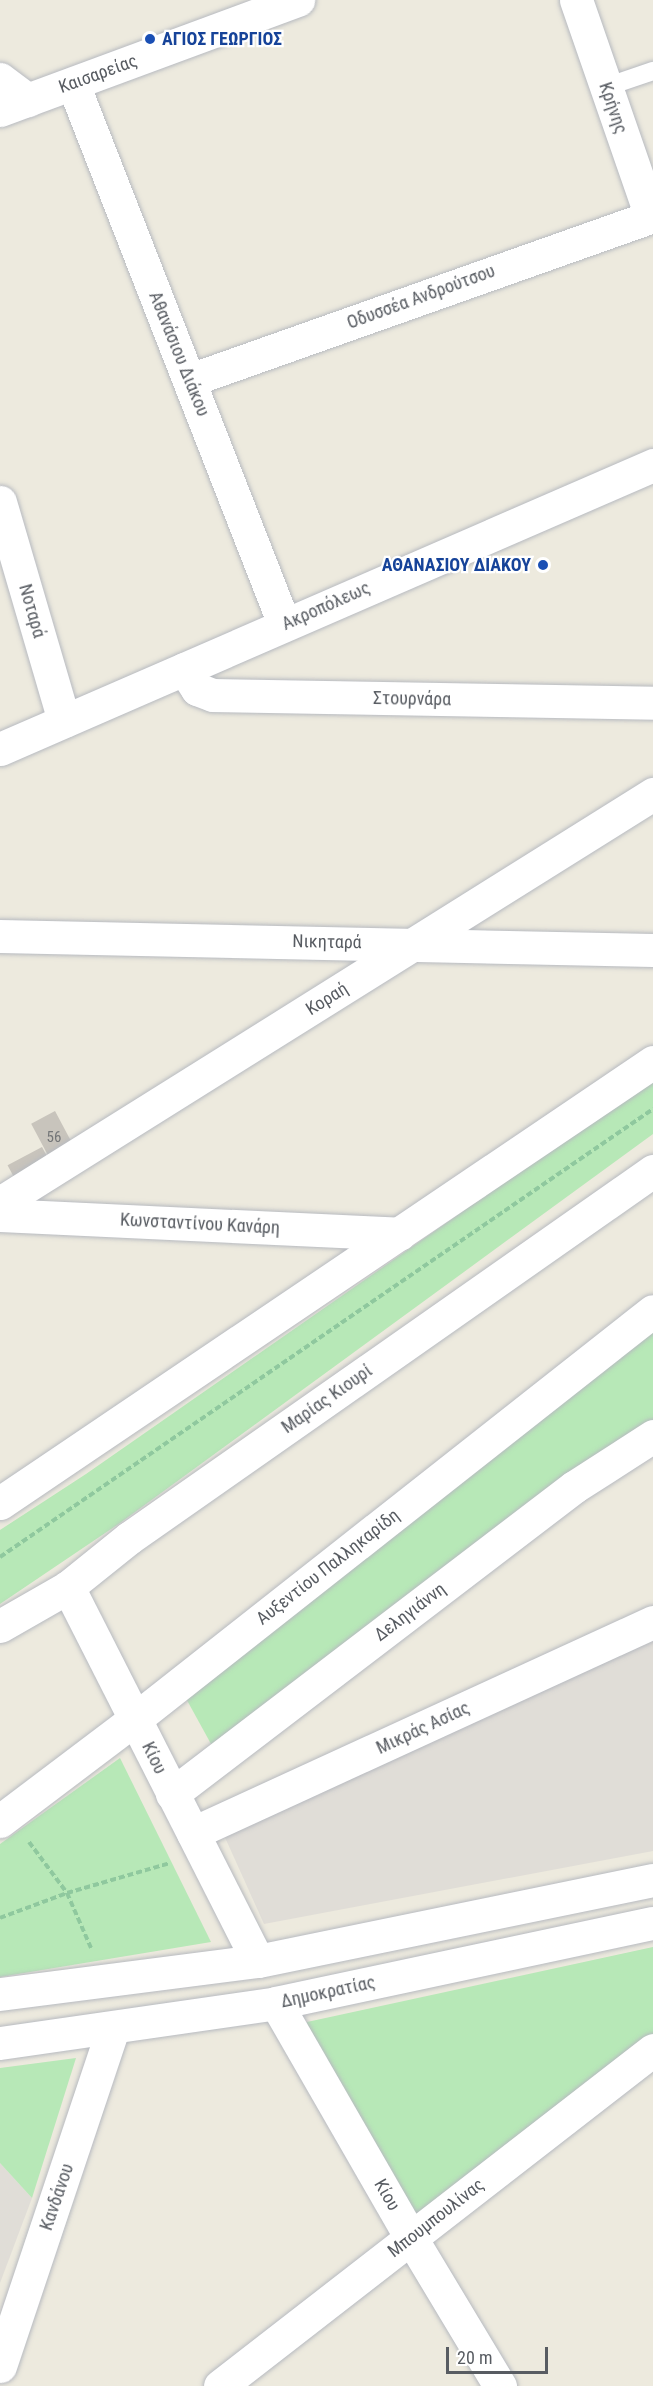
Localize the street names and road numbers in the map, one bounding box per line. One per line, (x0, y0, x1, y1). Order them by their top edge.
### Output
street label: Καισαρείας (56, 50, 140, 98)
street label: Κρήνης (594, 79, 632, 137)
street label: Οδυσσέα Ανδρούτσου (344, 260, 498, 334)
street label: Αθανάσιου Διάκου (144, 288, 214, 420)
street label: Ακροπόλεως (279, 577, 373, 635)
street label: Νοταρά (14, 582, 50, 640)
street label: Στουρνάρα (373, 688, 451, 710)
street label: Νικηταρά (292, 931, 362, 953)
street label: Κοραή (302, 978, 352, 1020)
street label: Κωνσταντίνου Κανάρη (120, 1209, 280, 1239)
street label: Μαρίας Κιουρί (278, 1360, 376, 1438)
street label: Αυξεντίου Παλληκαρίδη (252, 1504, 404, 1630)
street label: Δεληγιάννη (370, 1578, 450, 1646)
street label: Μικράς Ασίας (373, 1697, 473, 1759)
street label: Κίου (137, 1738, 171, 1778)
street label: Δημοκρατίας (279, 1971, 377, 2013)
street label: Κανδάνου (36, 2161, 78, 2233)
street label: Μπουμπουλίνας (384, 2174, 488, 2262)
street label: Κίου (369, 2175, 405, 2215)

